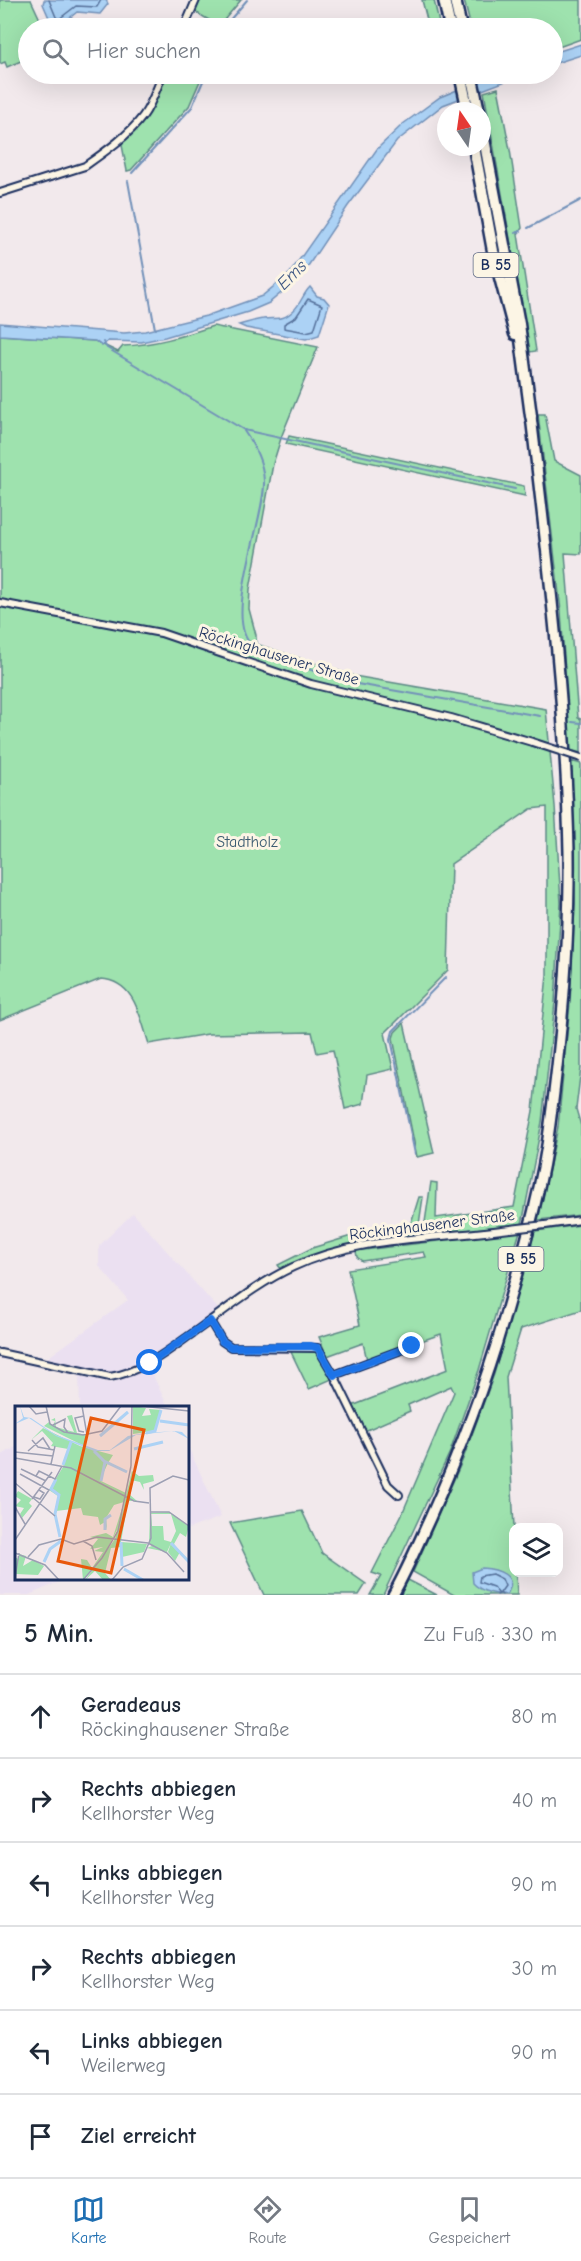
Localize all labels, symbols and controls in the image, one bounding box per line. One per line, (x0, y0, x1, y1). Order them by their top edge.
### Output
search box (18, 18, 563, 84)
icon: search (39, 35, 72, 68)
text: Hier suchen (87, 38, 201, 64)
north arrow (437, 102, 491, 156)
road number: B 55 (474, 253, 518, 277)
water label: Ems (273, 255, 312, 294)
street label: Röckinghausener Straße (197, 623, 361, 689)
park label: Stadtholz (216, 833, 278, 851)
street label: Röckinghausener Straße (348, 1206, 516, 1244)
road number: B 55 (498, 1247, 544, 1271)
route end (398, 1332, 424, 1358)
route start (136, 1349, 162, 1375)
inset map (15, 1406, 189, 1580)
map controls (509, 1523, 563, 1577)
button: layers (509, 1523, 563, 1577)
text: 5 Min. (24, 1619, 93, 1649)
text: Zu Fuß · 330 m (424, 1623, 557, 1646)
text: Geradeaus (81, 1692, 181, 1718)
icon: ahead (24, 1700, 57, 1733)
text: 80 m (511, 1705, 557, 1728)
text: Röckinghausener Straße (81, 1718, 289, 1741)
text: Rechts abbiegen (81, 1776, 236, 1802)
icon: right (24, 1784, 57, 1817)
text: 40 m (512, 1789, 557, 1812)
text: Kellhorster Weg (81, 1802, 215, 1825)
text: Links abbiegen (81, 1860, 223, 1886)
icon: left (24, 1868, 57, 1901)
text: 90 m (511, 1873, 557, 1896)
text: Kellhorster Weg (81, 1886, 215, 1909)
text: Rechts abbiegen (81, 1944, 236, 1970)
icon: right (24, 1952, 57, 1985)
text: 30 m (511, 1957, 557, 1980)
text: Kellhorster Weg (81, 1970, 215, 1993)
text: Links abbiegen (81, 2028, 223, 2054)
icon: left (24, 2036, 57, 2069)
text: 90 m (511, 2041, 557, 2064)
text: Weilerweg (81, 2054, 166, 2077)
icon: arrive (24, 2120, 57, 2153)
text: Ziel erreicht (81, 2123, 196, 2149)
tab: Karte (71, 2193, 107, 2247)
tab: Route (249, 2193, 287, 2247)
tab: Gespeichert (429, 2193, 510, 2247)

